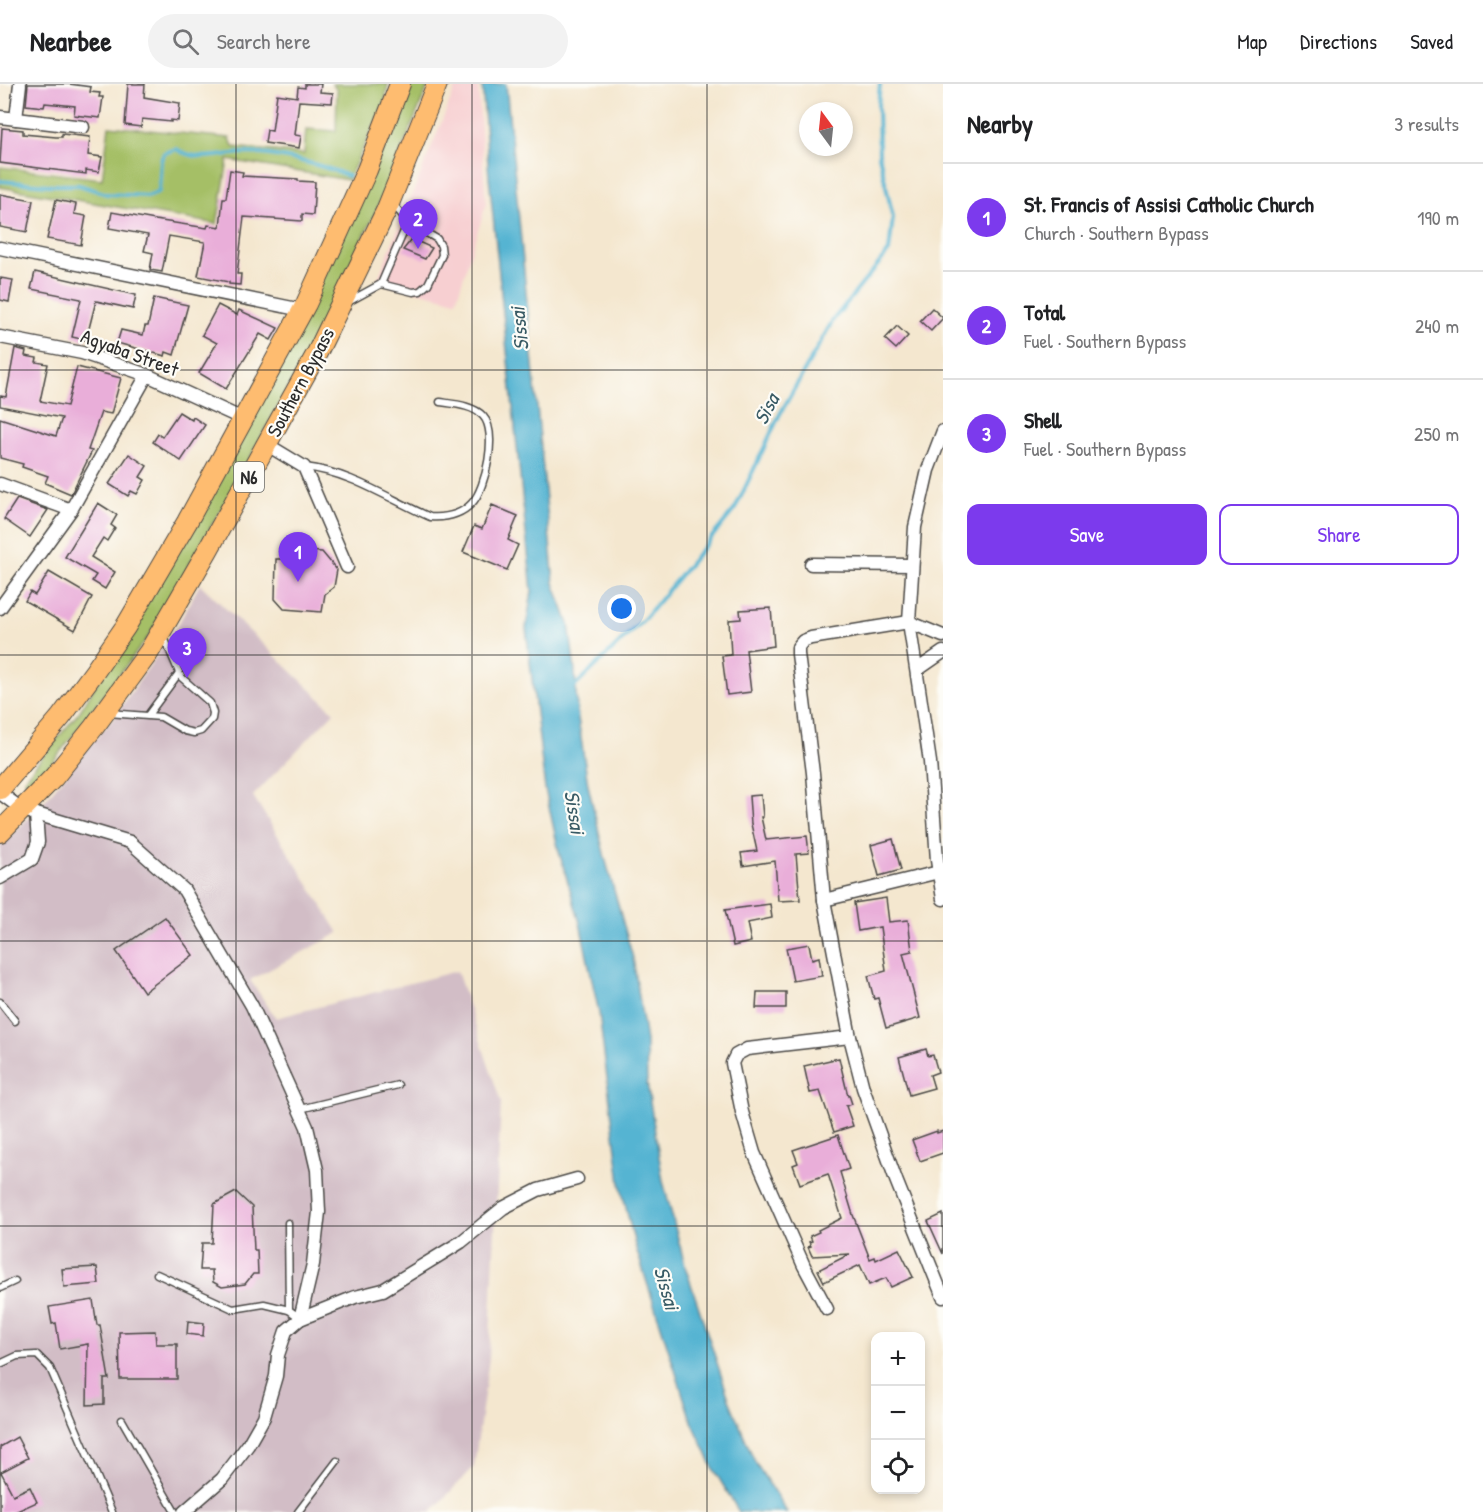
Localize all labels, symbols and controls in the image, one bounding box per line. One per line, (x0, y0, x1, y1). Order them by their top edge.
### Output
search box (148, 14, 568, 68)
text: Nearbee (30, 22, 112, 60)
icon: search (169, 25, 202, 58)
text: Search here (217, 26, 311, 56)
text: Map (1237, 27, 1267, 56)
text: Directions (1300, 27, 1377, 56)
text: Saved (1410, 27, 1453, 56)
north arrow (799, 102, 853, 156)
text: Nearby (967, 106, 1033, 141)
text: 3 results (1394, 110, 1459, 137)
text: St. Francis of Assisi Catholic Church (1024, 189, 1314, 219)
pin: 2 (398, 200, 438, 249)
text: 1 (983, 204, 990, 231)
text: 190 m (1417, 204, 1459, 231)
text: Church · Southern Bypass (1024, 219, 1209, 246)
text: Total (1024, 297, 1065, 327)
water label: Sissai (502, 304, 536, 352)
text: 2 (982, 312, 991, 339)
text: 240 m (1415, 312, 1459, 339)
street label: Agyaba Street (77, 322, 184, 383)
street label: Southern Bypass (260, 322, 340, 441)
text: Fuel · Southern Bypass (1024, 327, 1186, 354)
water label: Sisa (746, 386, 787, 429)
text: Shell (1024, 405, 1062, 435)
text: 3 (982, 420, 991, 447)
text: 250 m (1414, 420, 1459, 447)
text: Fuel · Southern Bypass (1024, 435, 1186, 462)
road number: N6 (234, 462, 264, 492)
button: Save (967, 504, 1207, 565)
button: Share (1219, 504, 1459, 565)
pin: 1 (278, 532, 318, 582)
your location (607, 594, 636, 623)
pin: 3 (168, 628, 207, 678)
water label: Sissai (557, 788, 593, 838)
water label: Sissai (647, 1263, 688, 1315)
map controls (871, 1332, 925, 1494)
button: + (871, 1332, 925, 1386)
button: − (871, 1386, 925, 1440)
button: locate (871, 1440, 925, 1494)

